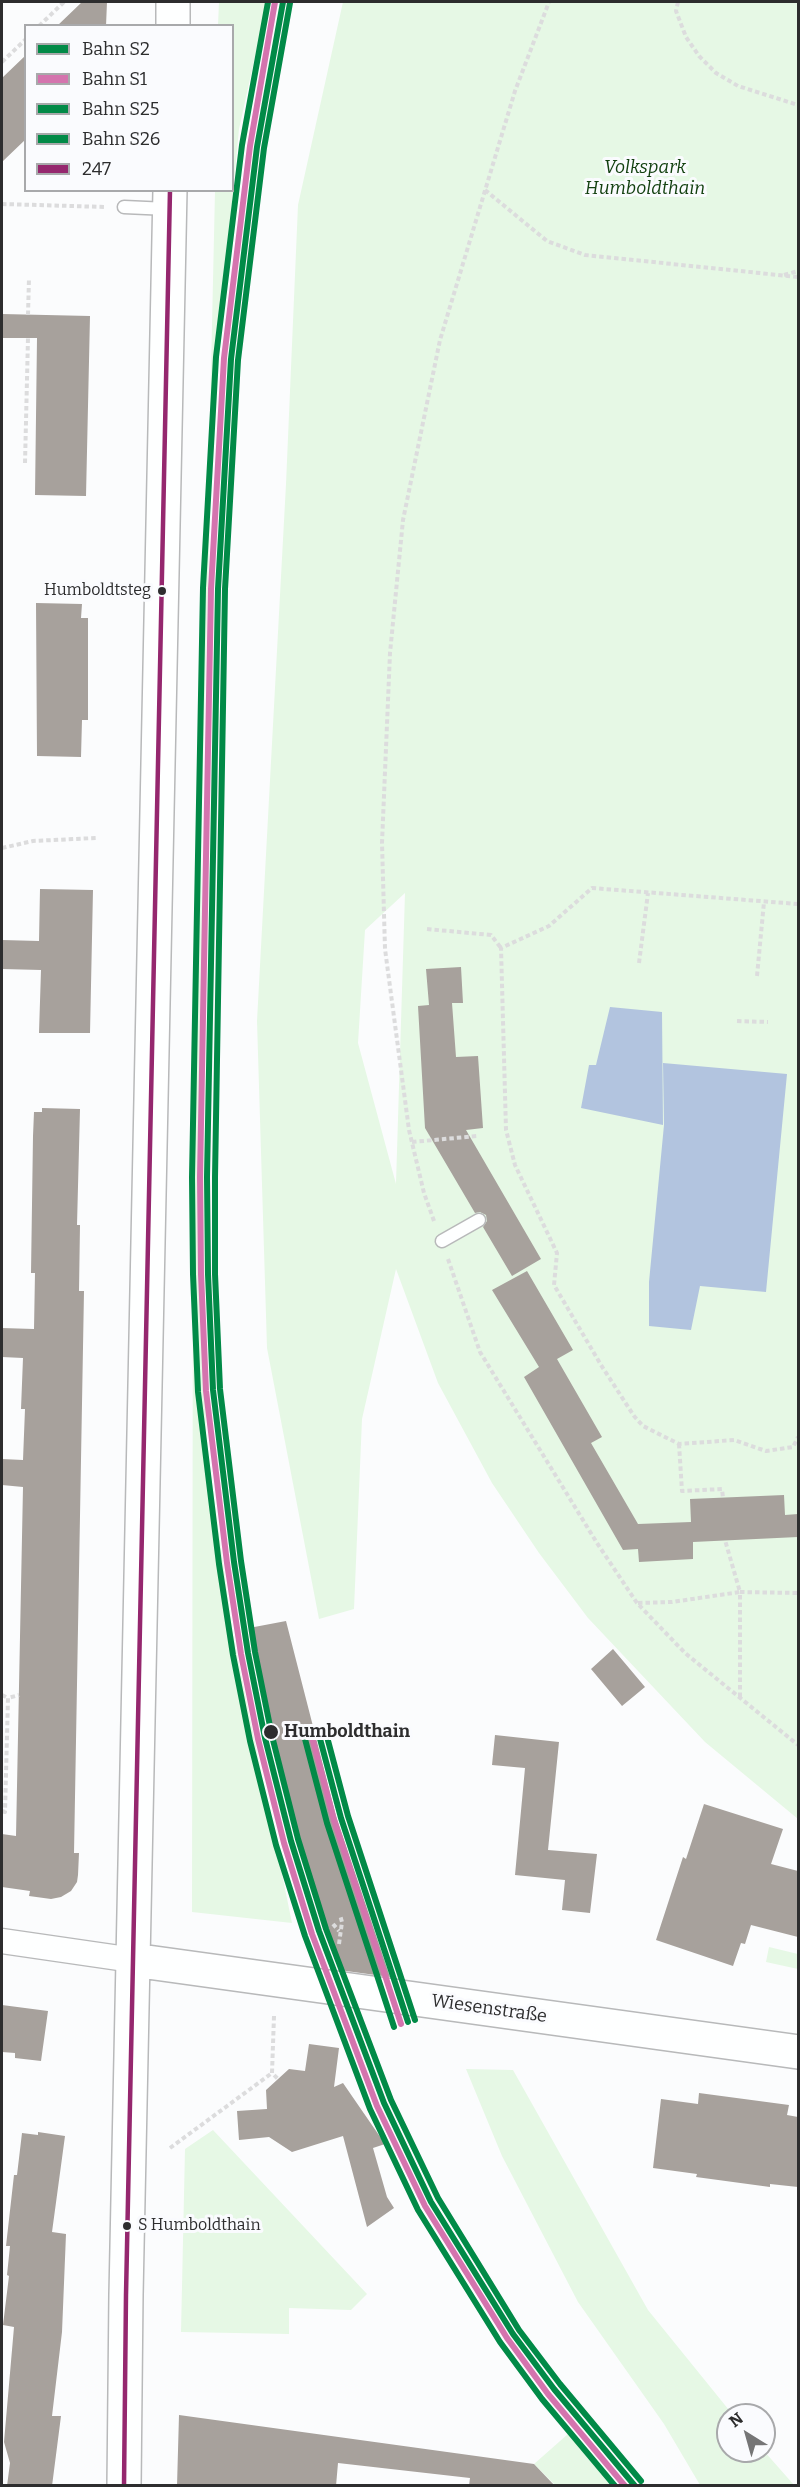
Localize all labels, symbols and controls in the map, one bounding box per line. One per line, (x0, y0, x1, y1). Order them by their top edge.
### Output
legend (24, 24, 234, 192)
text: Bahn S2 (82, 38, 150, 60)
text: Bahn S1 (82, 68, 147, 90)
text: Bahn S25 (82, 98, 159, 120)
text: Bahn S26 (82, 128, 160, 150)
park label: Volkspark Humboldthain (585, 157, 705, 200)
text: 247 (82, 158, 111, 180)
place label: Humboldtsteg (44, 581, 151, 601)
marker: Humboldtsteg (156, 585, 168, 597)
place label: Humboldthain (284, 1721, 410, 1743)
marker: Humboldthain (262, 1723, 280, 1741)
street label: Wiesenstraße (430, 1990, 548, 2028)
place label: S Humboldthain (138, 2216, 261, 2236)
marker: S Humboldthain (121, 2220, 133, 2232)
north arrow (716, 2403, 776, 2463)
text: N (725, 2409, 747, 2431)

